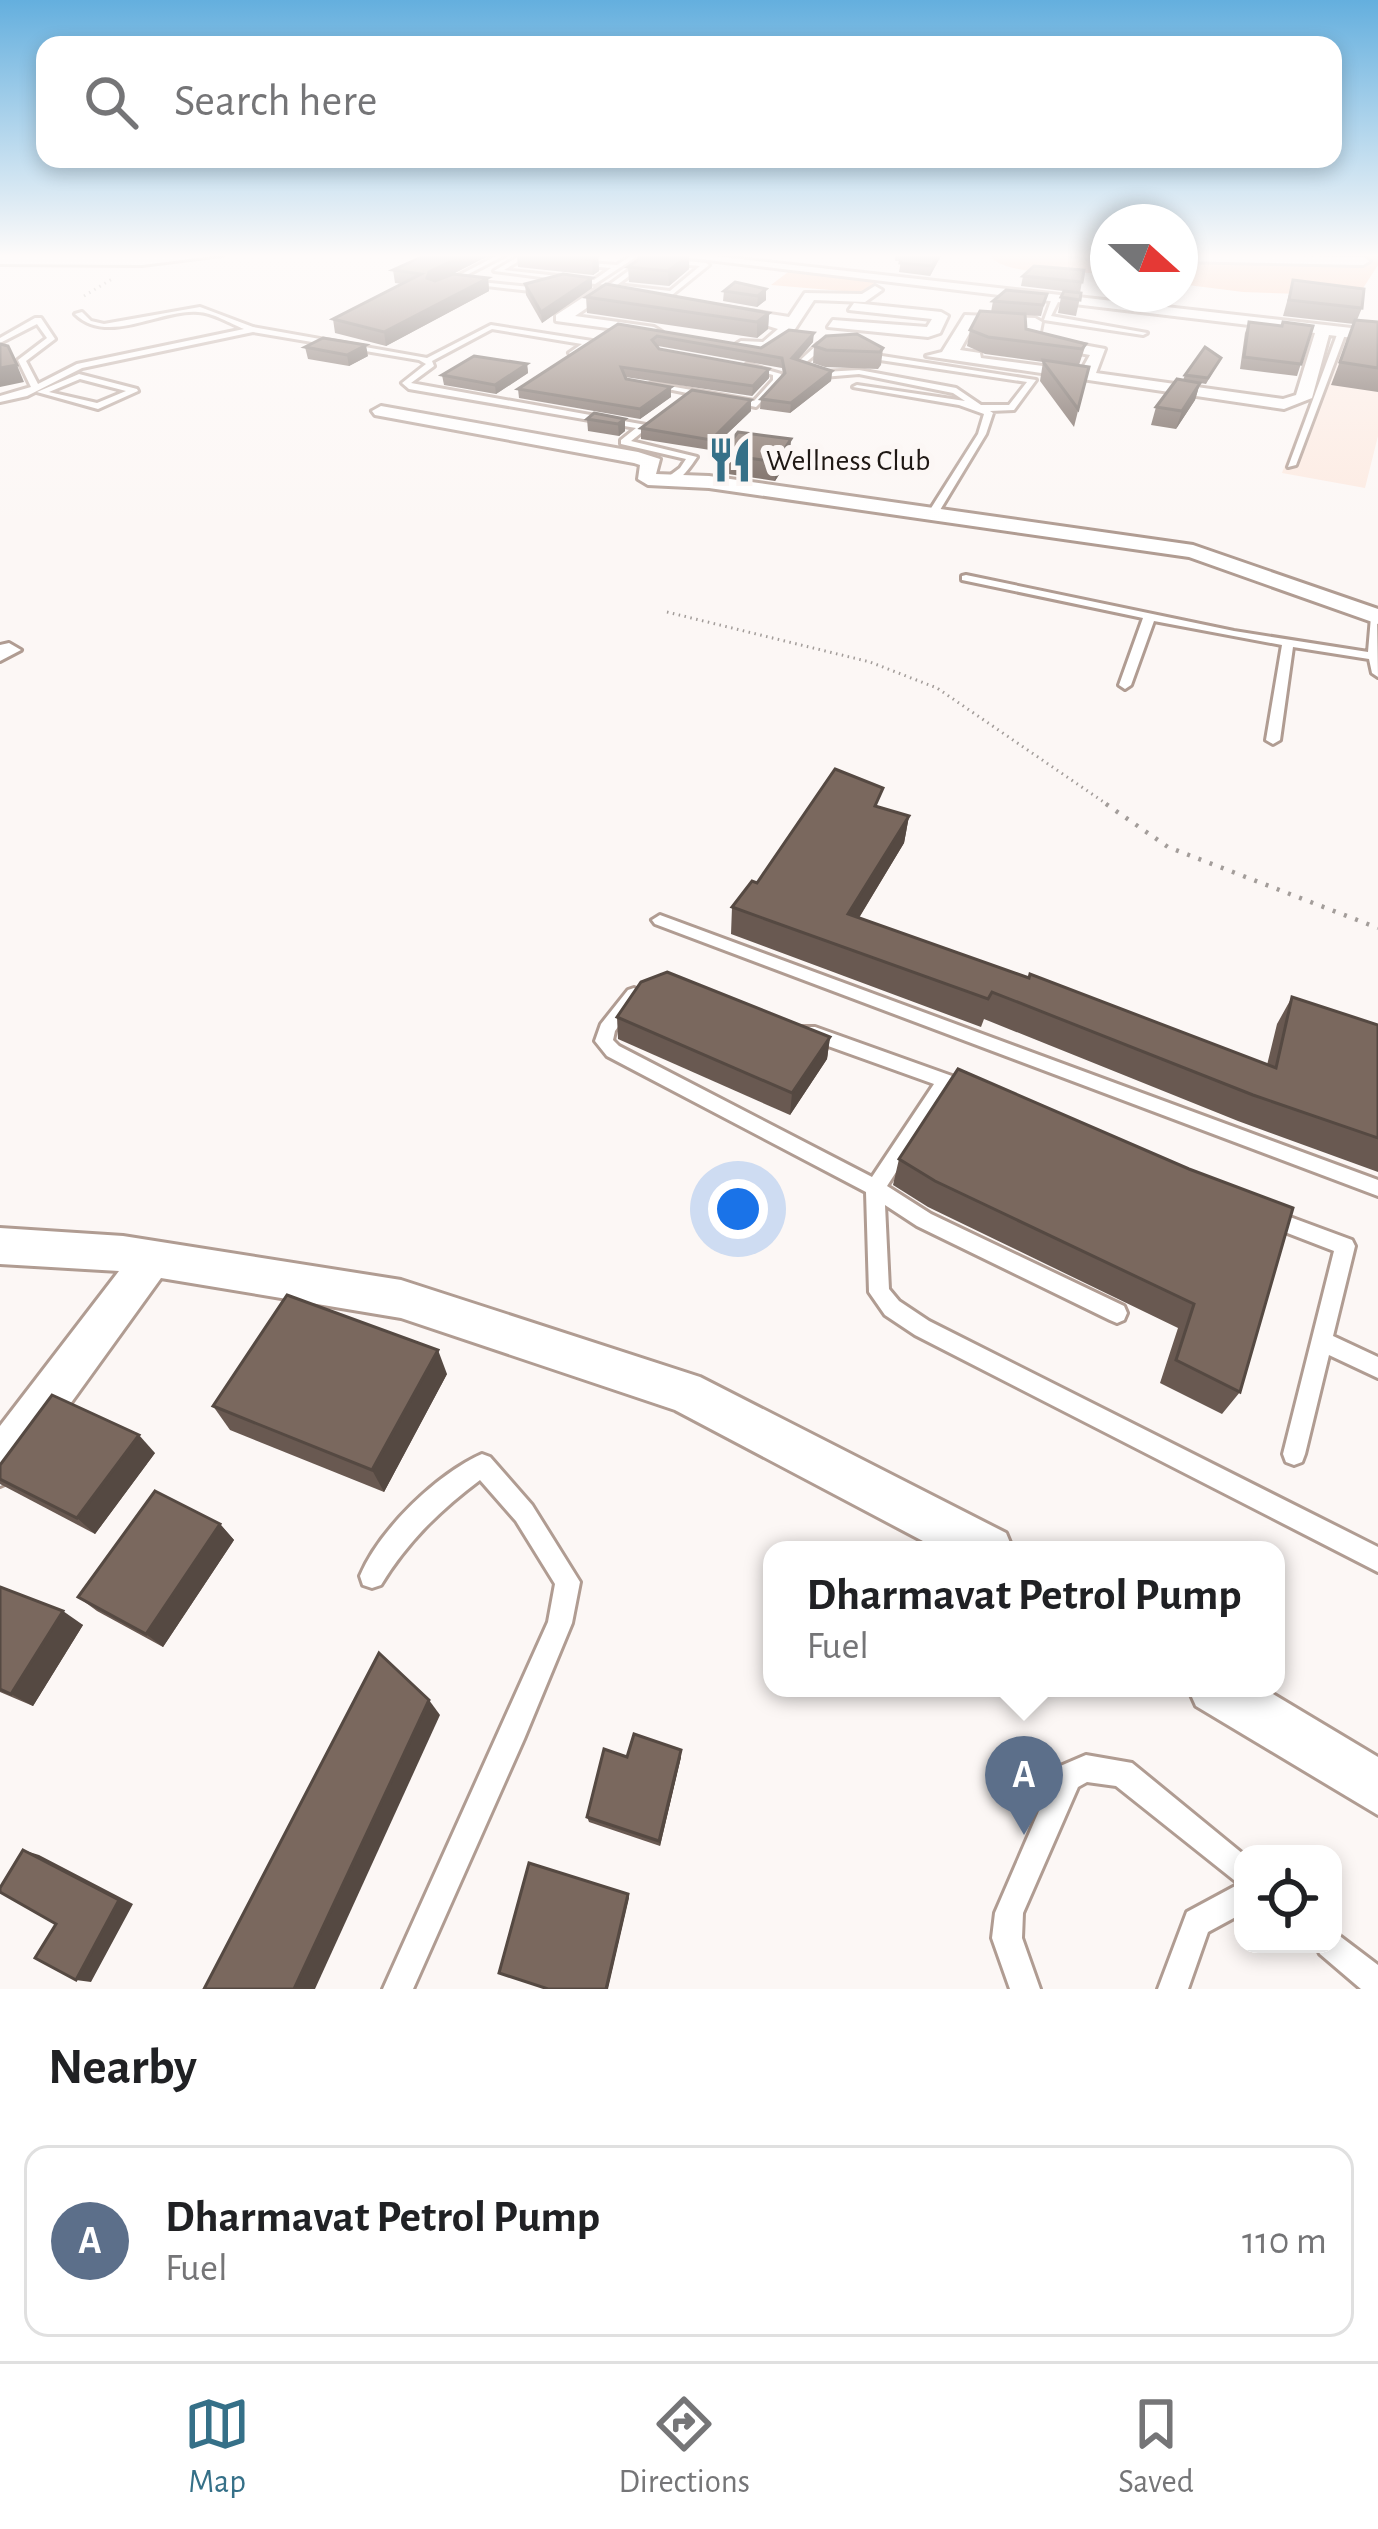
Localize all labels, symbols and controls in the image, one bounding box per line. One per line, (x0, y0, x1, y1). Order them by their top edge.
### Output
search box (36, 36, 1342, 168)
icon: search (78, 69, 144, 135)
text: Search here (174, 79, 377, 124)
north arrow (1090, 204, 1198, 312)
restaurant icon: Wellness Club (705, 435, 755, 485)
place label: Wellness Club (766, 446, 930, 476)
your location (708, 1179, 768, 1239)
popup (763, 1541, 1285, 1697)
text: Dharmavat Petrol Pump (806, 1573, 1242, 1618)
text: Fuel (806, 1627, 869, 1666)
pin: A (985, 1736, 1063, 1835)
map controls (1234, 1845, 1342, 1953)
button: locate (1234, 1845, 1342, 1953)
text: Nearby (48, 2042, 197, 2093)
text: Dharmavat Petrol Pump (165, 2195, 600, 2240)
text: A (78, 2222, 102, 2261)
text: 110 m (1242, 2222, 1327, 2261)
text: Fuel (165, 2249, 228, 2288)
tab: Map (184, 2391, 250, 2503)
tab: Directions (618, 2391, 750, 2503)
tab: Saved (1118, 2391, 1194, 2503)

